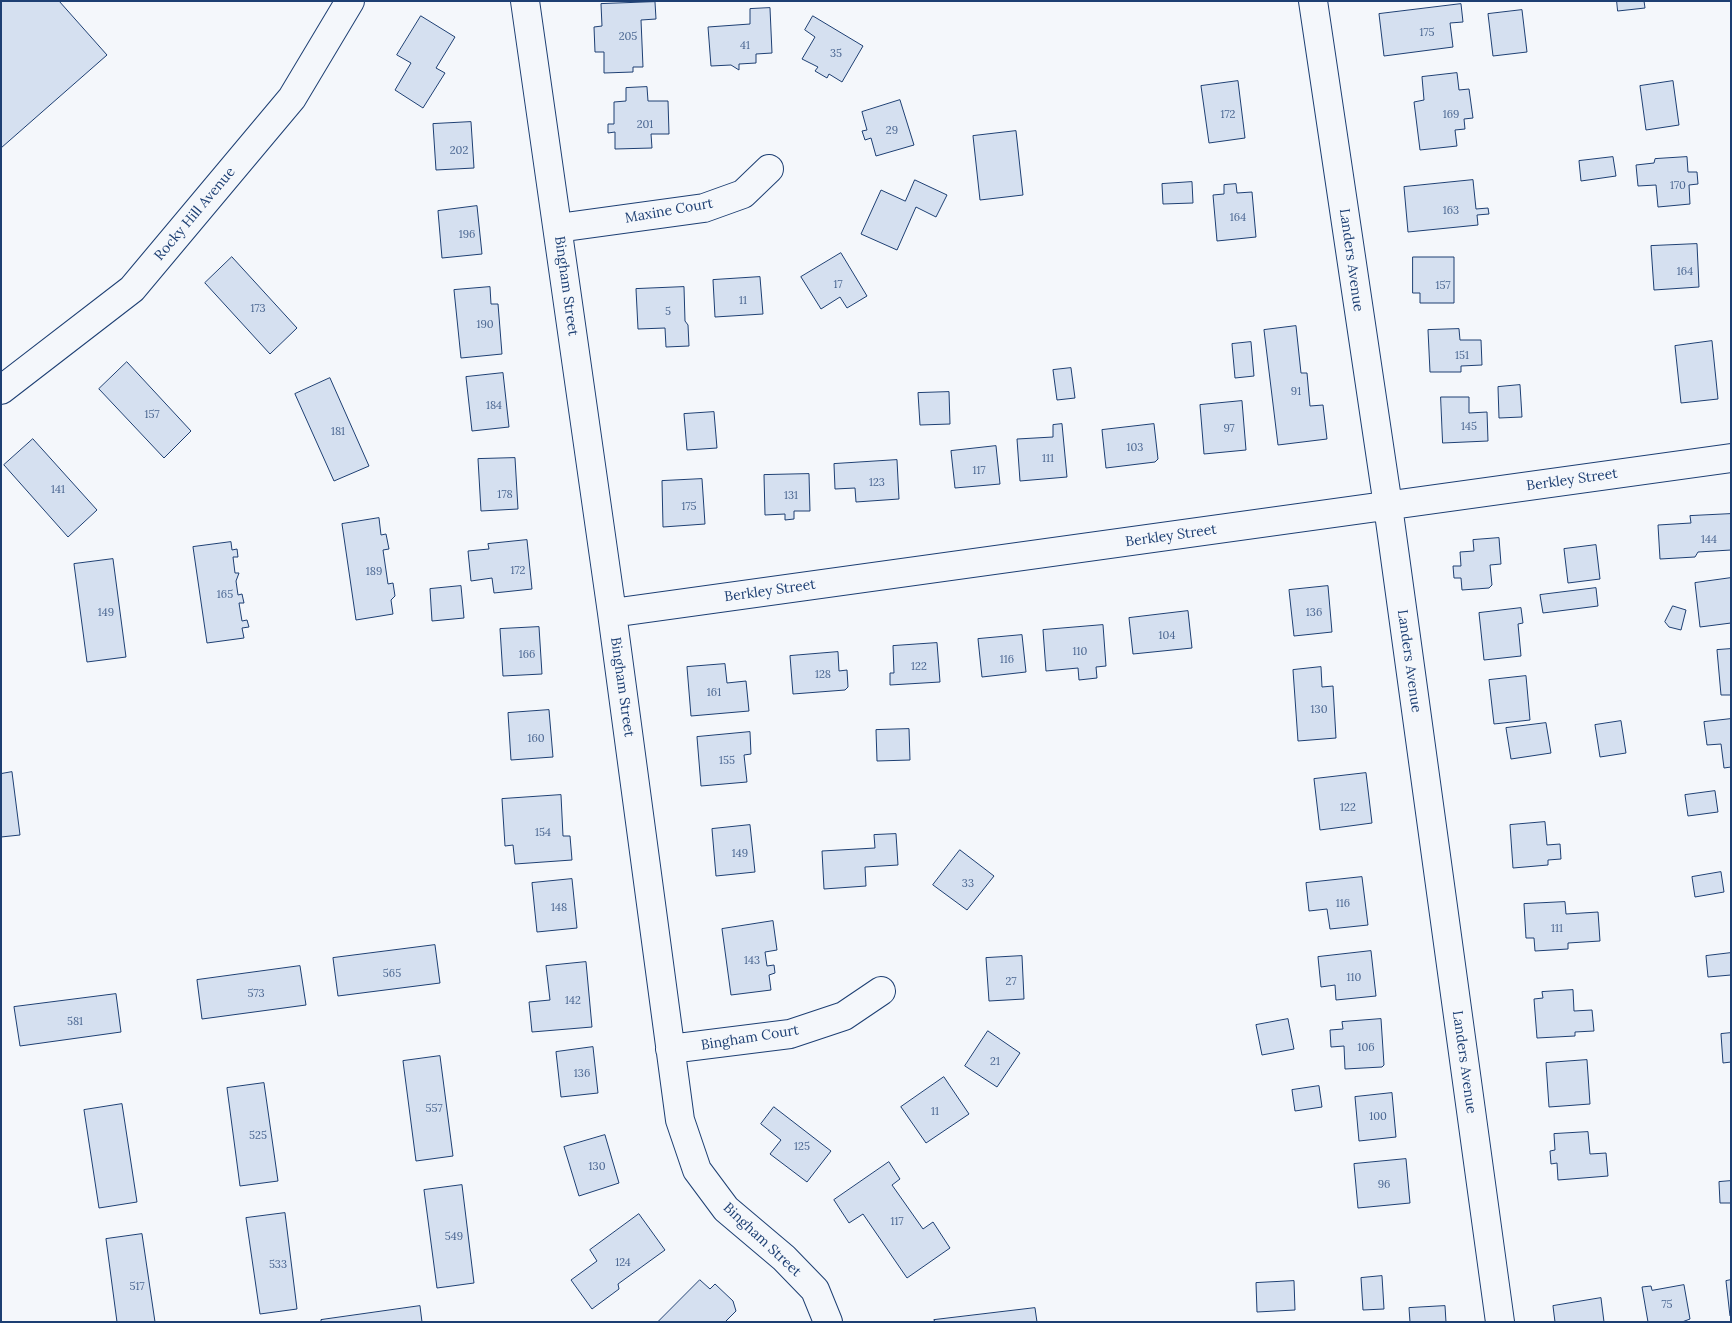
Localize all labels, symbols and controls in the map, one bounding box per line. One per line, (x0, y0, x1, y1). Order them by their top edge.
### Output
house number: 175 (1419, 26, 1435, 40)
house number: 205 (619, 30, 637, 44)
house number: 41 (740, 39, 750, 53)
house number: 35 (830, 47, 842, 61)
house number: 172 (1221, 108, 1235, 122)
house number: 169 (1443, 108, 1459, 122)
house number: 201 (637, 118, 653, 132)
house number: 29 (886, 124, 898, 138)
house number: 202 (450, 144, 468, 158)
street label: Rocky Hill Avenue (151, 164, 239, 264)
house number: 170 (1670, 179, 1686, 193)
street label: Maxine Court (624, 195, 714, 227)
house number: 163 (1443, 204, 1459, 218)
street label: Landers Avenue (1335, 207, 1367, 313)
house number: 164 (1230, 211, 1246, 225)
house number: 196 (459, 228, 475, 242)
street label: Bingham Street (551, 235, 581, 337)
house number: 164 (1677, 265, 1693, 279)
house number: 17 (833, 278, 843, 292)
house number: 157 (1435, 279, 1451, 293)
house number: 11 (739, 294, 747, 308)
house number: 173 (250, 302, 266, 316)
house number: 5 (665, 305, 671, 319)
house number: 190 (476, 318, 494, 332)
house number: 151 (1455, 349, 1469, 363)
house number: 91 (1291, 385, 1301, 399)
house number: 184 (486, 399, 502, 413)
house number: 157 (144, 408, 160, 422)
house number: 145 (1461, 420, 1477, 434)
house number: 97 (1223, 422, 1235, 436)
house number: 181 (331, 425, 345, 439)
house number: 103 (1127, 441, 1143, 455)
house number: 111 (1042, 452, 1054, 466)
house number: 117 (972, 464, 986, 478)
street label: Berkley Street (1525, 465, 1619, 495)
house number: 123 (869, 476, 885, 490)
house number: 141 (51, 483, 65, 497)
house number: 178 (497, 488, 513, 502)
house number: 131 (784, 489, 798, 503)
house number: 175 (681, 500, 697, 514)
street label: Berkley Street (1124, 521, 1218, 551)
house number: 144 (1701, 533, 1717, 547)
house number: 172 (511, 564, 525, 578)
house number: 189 (366, 565, 382, 579)
street label: Berkley Street (723, 576, 817, 606)
house number: 165 (217, 588, 233, 602)
house number: 149 (98, 606, 114, 620)
house number: 136 (1306, 606, 1322, 620)
street label: Landers Avenue (1393, 608, 1425, 714)
house number: 104 (1159, 629, 1175, 643)
street label: Bingham Street (607, 636, 637, 738)
house number: 110 (1073, 645, 1087, 659)
house number: 166 (519, 648, 535, 662)
house number: 116 (1000, 653, 1014, 667)
house number: 122 (911, 660, 927, 674)
house number: 128 (815, 668, 831, 682)
house number: 161 (707, 686, 721, 700)
house number: 130 (1311, 703, 1327, 717)
house number: 160 (527, 732, 545, 746)
house number: 155 (719, 754, 735, 768)
house number: 122 (1340, 801, 1356, 815)
house number: 154 (535, 826, 551, 840)
house number: 149 (732, 847, 748, 861)
house number: 33 (962, 877, 974, 891)
house number: 116 (1336, 897, 1350, 911)
house number: 148 (551, 901, 567, 915)
house number: 111 (1551, 922, 1563, 936)
house number: 143 (744, 954, 760, 968)
house number: 565 (383, 967, 401, 981)
house number: 110 (1347, 971, 1361, 985)
house number: 27 (1006, 975, 1016, 989)
house number: 573 (247, 987, 265, 1001)
house number: 142 (565, 994, 581, 1008)
street label: Landers Avenue (1448, 1009, 1480, 1115)
house number: 581 (67, 1015, 83, 1029)
street label: Bingham Court (700, 1022, 800, 1054)
house number: 106 (1357, 1041, 1375, 1055)
house number: 21 (990, 1055, 1000, 1069)
house number: 136 (574, 1067, 590, 1081)
house number: 557 (425, 1102, 443, 1116)
house number: 11 (931, 1105, 939, 1119)
house number: 100 (1369, 1110, 1387, 1124)
house number: 525 (249, 1129, 267, 1143)
house number: 125 (794, 1140, 810, 1154)
house number: 130 (589, 1160, 605, 1174)
house number: 96 (1378, 1178, 1390, 1192)
street label: Bingham Street (719, 1200, 805, 1280)
house number: 117 (890, 1215, 904, 1229)
house number: 549 (445, 1230, 463, 1244)
house number: 124 (615, 1256, 631, 1270)
house number: 533 (269, 1258, 287, 1272)
house number: 517 (129, 1280, 145, 1294)
house number: 75 (1661, 1298, 1673, 1312)

